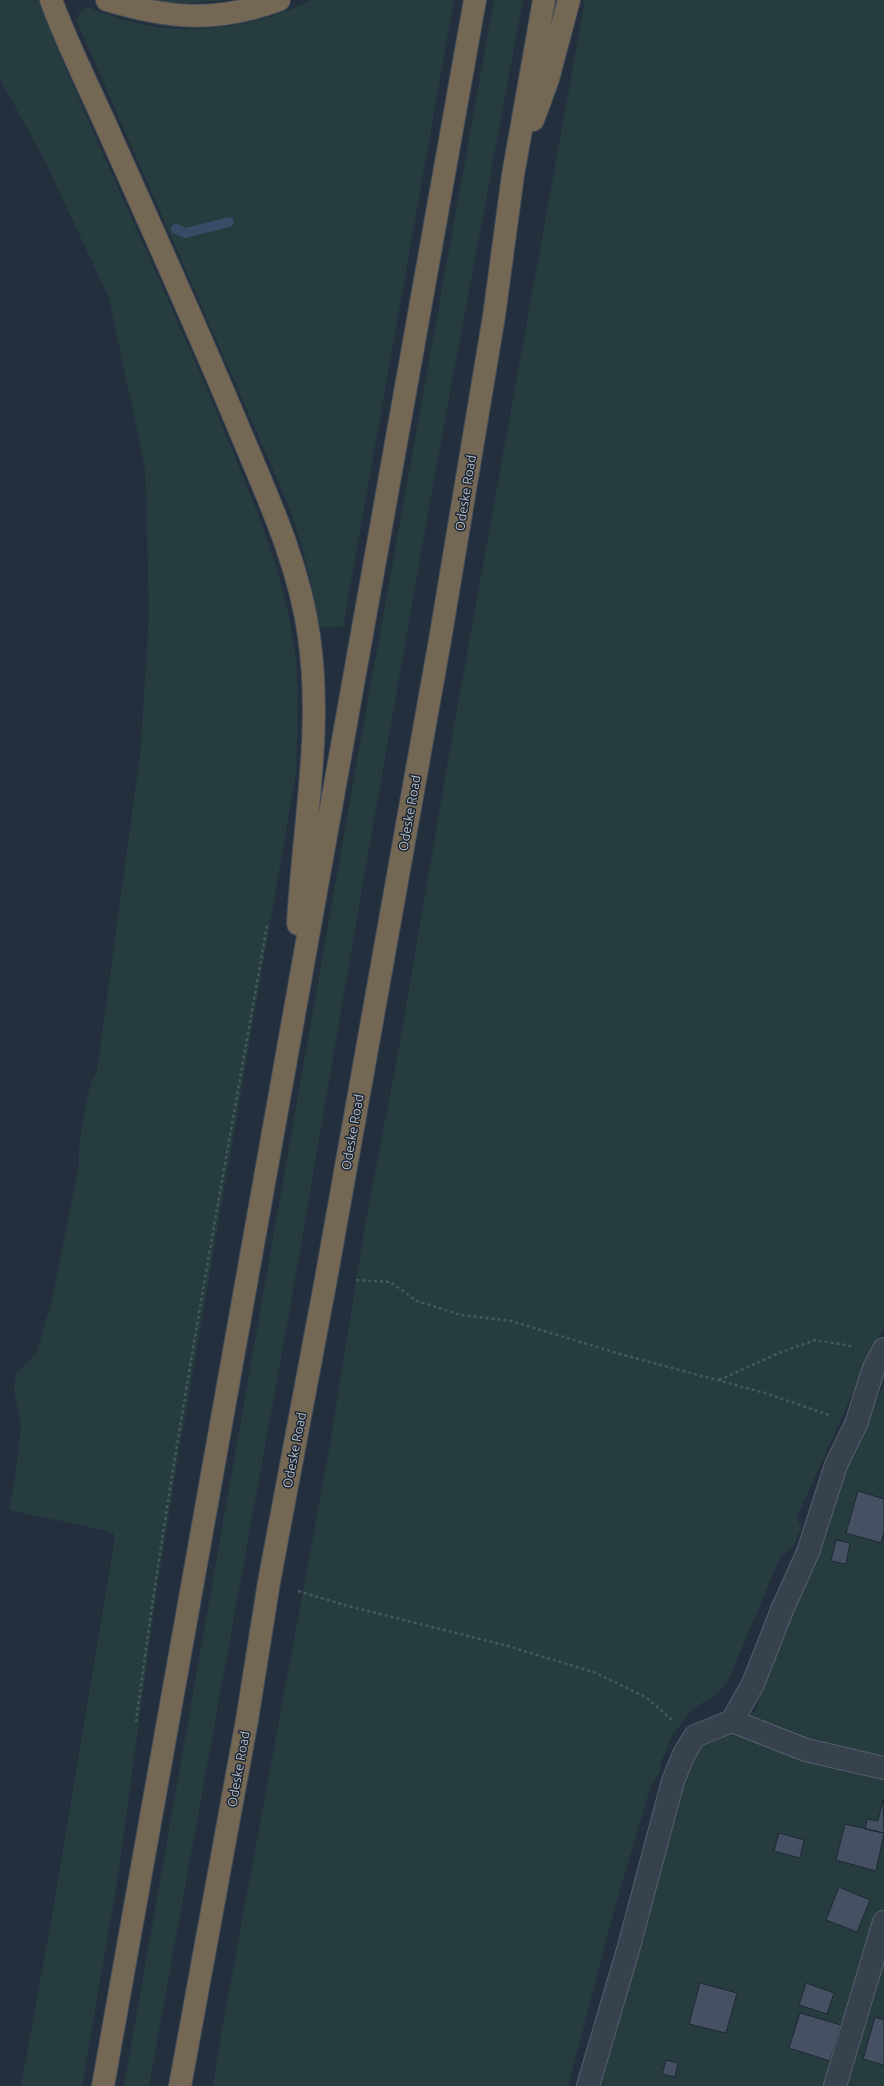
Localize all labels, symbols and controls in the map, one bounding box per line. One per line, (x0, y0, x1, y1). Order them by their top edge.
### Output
street label: Odeske Road (452, 454, 478, 532)
street label: Odeske Road (395, 774, 423, 852)
street label: Odeske Road (338, 1093, 366, 1171)
street label: Odeske Road (280, 1411, 308, 1489)
street label: Odeske Road (224, 1730, 252, 1808)

